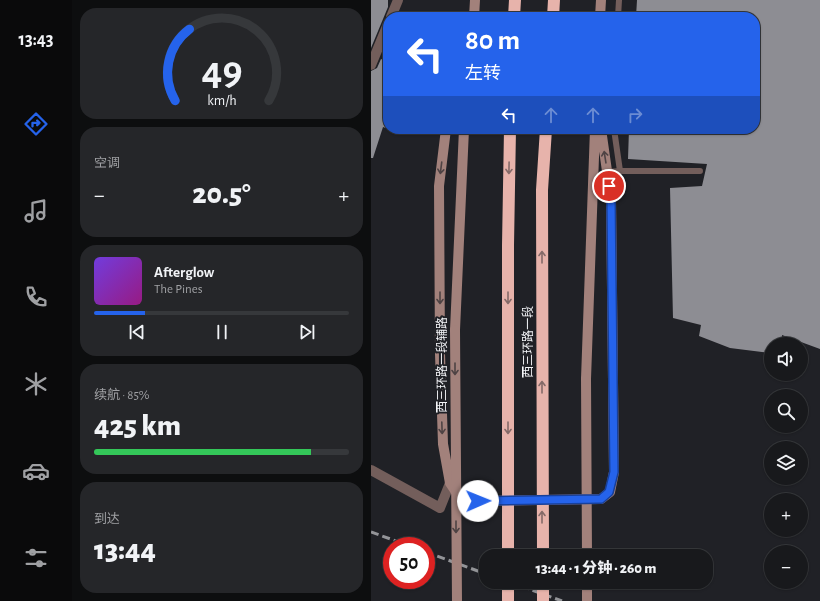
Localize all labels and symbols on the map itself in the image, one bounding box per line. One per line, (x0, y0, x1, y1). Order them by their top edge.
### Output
one-way arrow (601, 151, 609, 164)
one-way arrow (438, 161, 445, 174)
one-way arrow (506, 161, 513, 174)
pin (592, 169, 626, 203)
one-way arrow (538, 251, 546, 264)
one-way arrow (436, 291, 444, 304)
one-way arrow (504, 291, 512, 304)
street label: 西三环路一段 (521, 306, 534, 378)
street label: 西三环路一段辅路 (435, 317, 448, 413)
one-way arrow (451, 362, 459, 375)
one-way arrow (538, 381, 546, 394)
one-way arrow (439, 421, 446, 434)
one-way arrow (504, 421, 512, 434)
position arrow (457, 480, 499, 522)
one-way arrow (538, 511, 546, 524)
one-way arrow (452, 520, 460, 533)
speed limit sign: 50 (383, 537, 435, 589)

